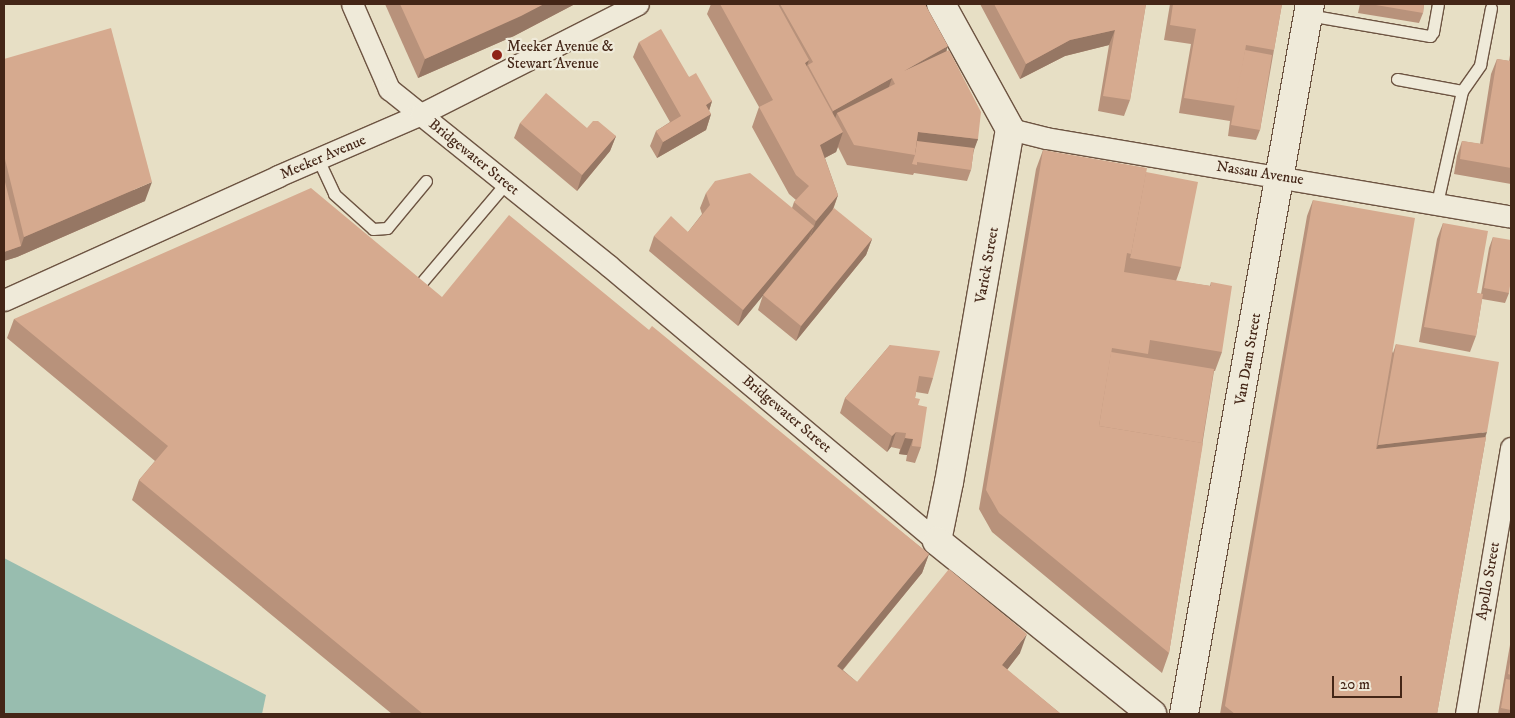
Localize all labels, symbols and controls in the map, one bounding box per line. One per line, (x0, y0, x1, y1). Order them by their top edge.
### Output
place label: Meeker Avenue & Stewart Avenue (507, 37, 613, 72)
marker: Meeker Avenue & Stewart Avenue (491, 49, 503, 61)
street label: Bridgewater Street (425, 115, 523, 199)
street label: Meeker Avenue (277, 131, 369, 183)
street label: Nassau Avenue (1215, 157, 1305, 189)
street label: Varick Street (971, 226, 1003, 304)
street label: Van Dam Street (1231, 311, 1265, 407)
street label: Bridgewater Street (739, 371, 835, 457)
street label: Apollo Street (1472, 540, 1504, 622)
scale bar (1335, 666, 1405, 698)
text: 20 m (1340, 675, 1370, 694)

